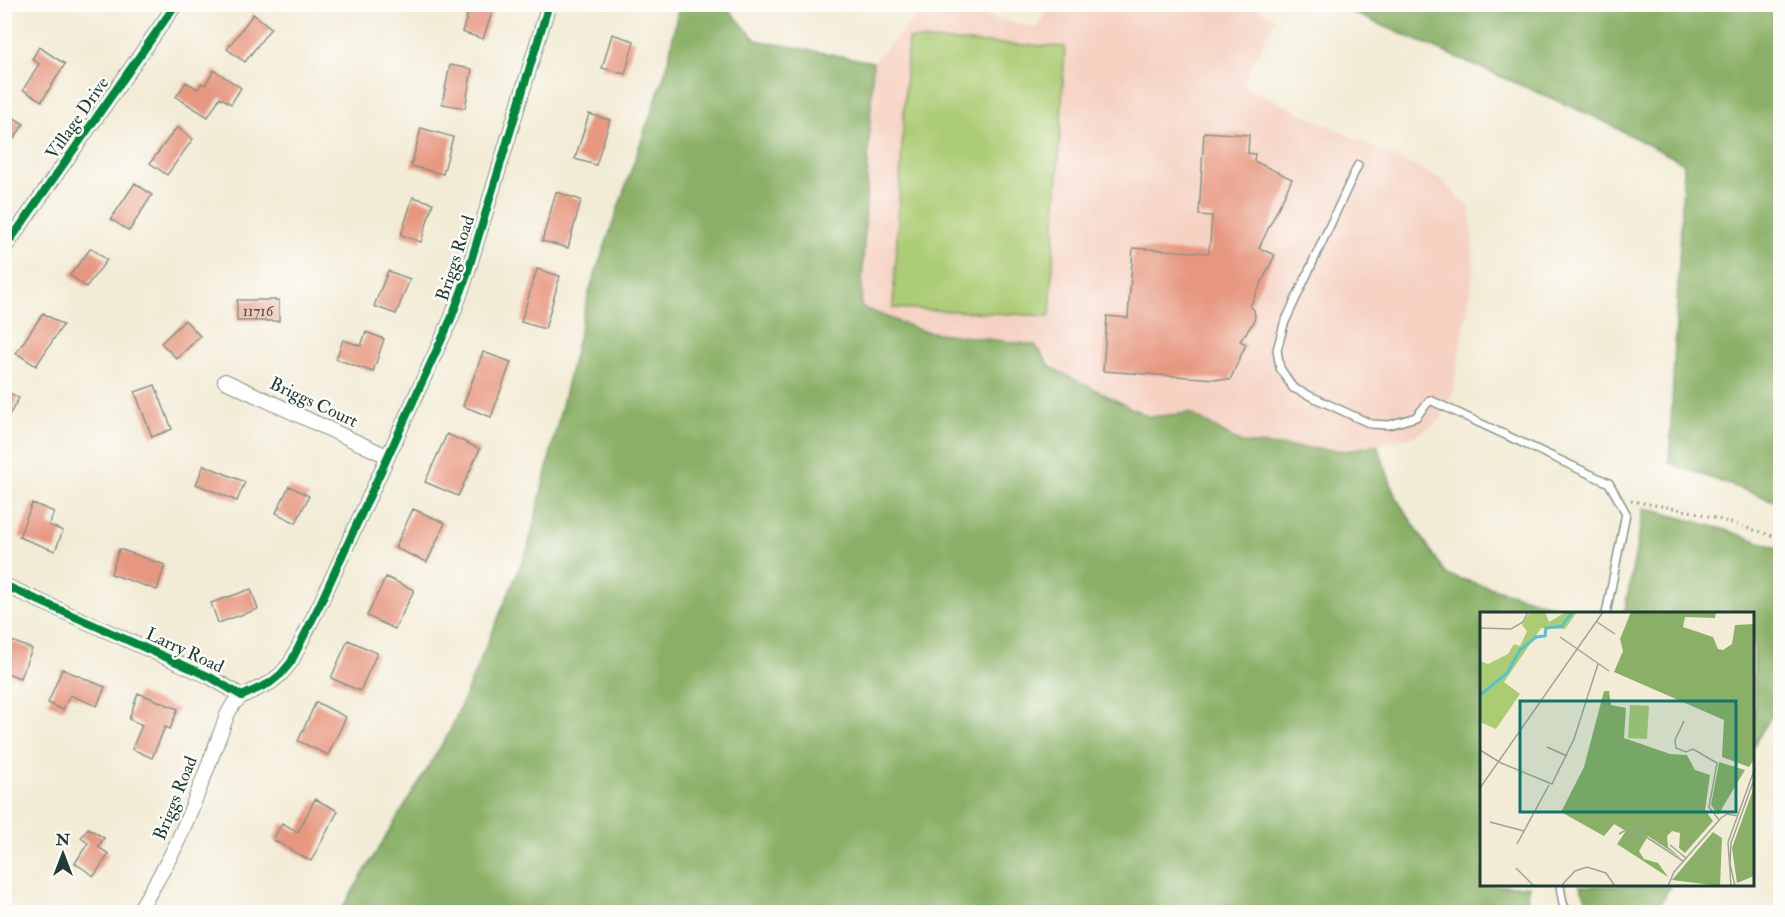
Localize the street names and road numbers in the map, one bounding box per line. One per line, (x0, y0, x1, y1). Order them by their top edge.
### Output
street label: Village Drive (41, 72, 114, 164)
street label: Briggs Road (431, 212, 480, 304)
street label: Briggs Court (266, 372, 362, 433)
street label: Larry Road (142, 622, 227, 679)
street label: Briggs Road (148, 753, 203, 844)

